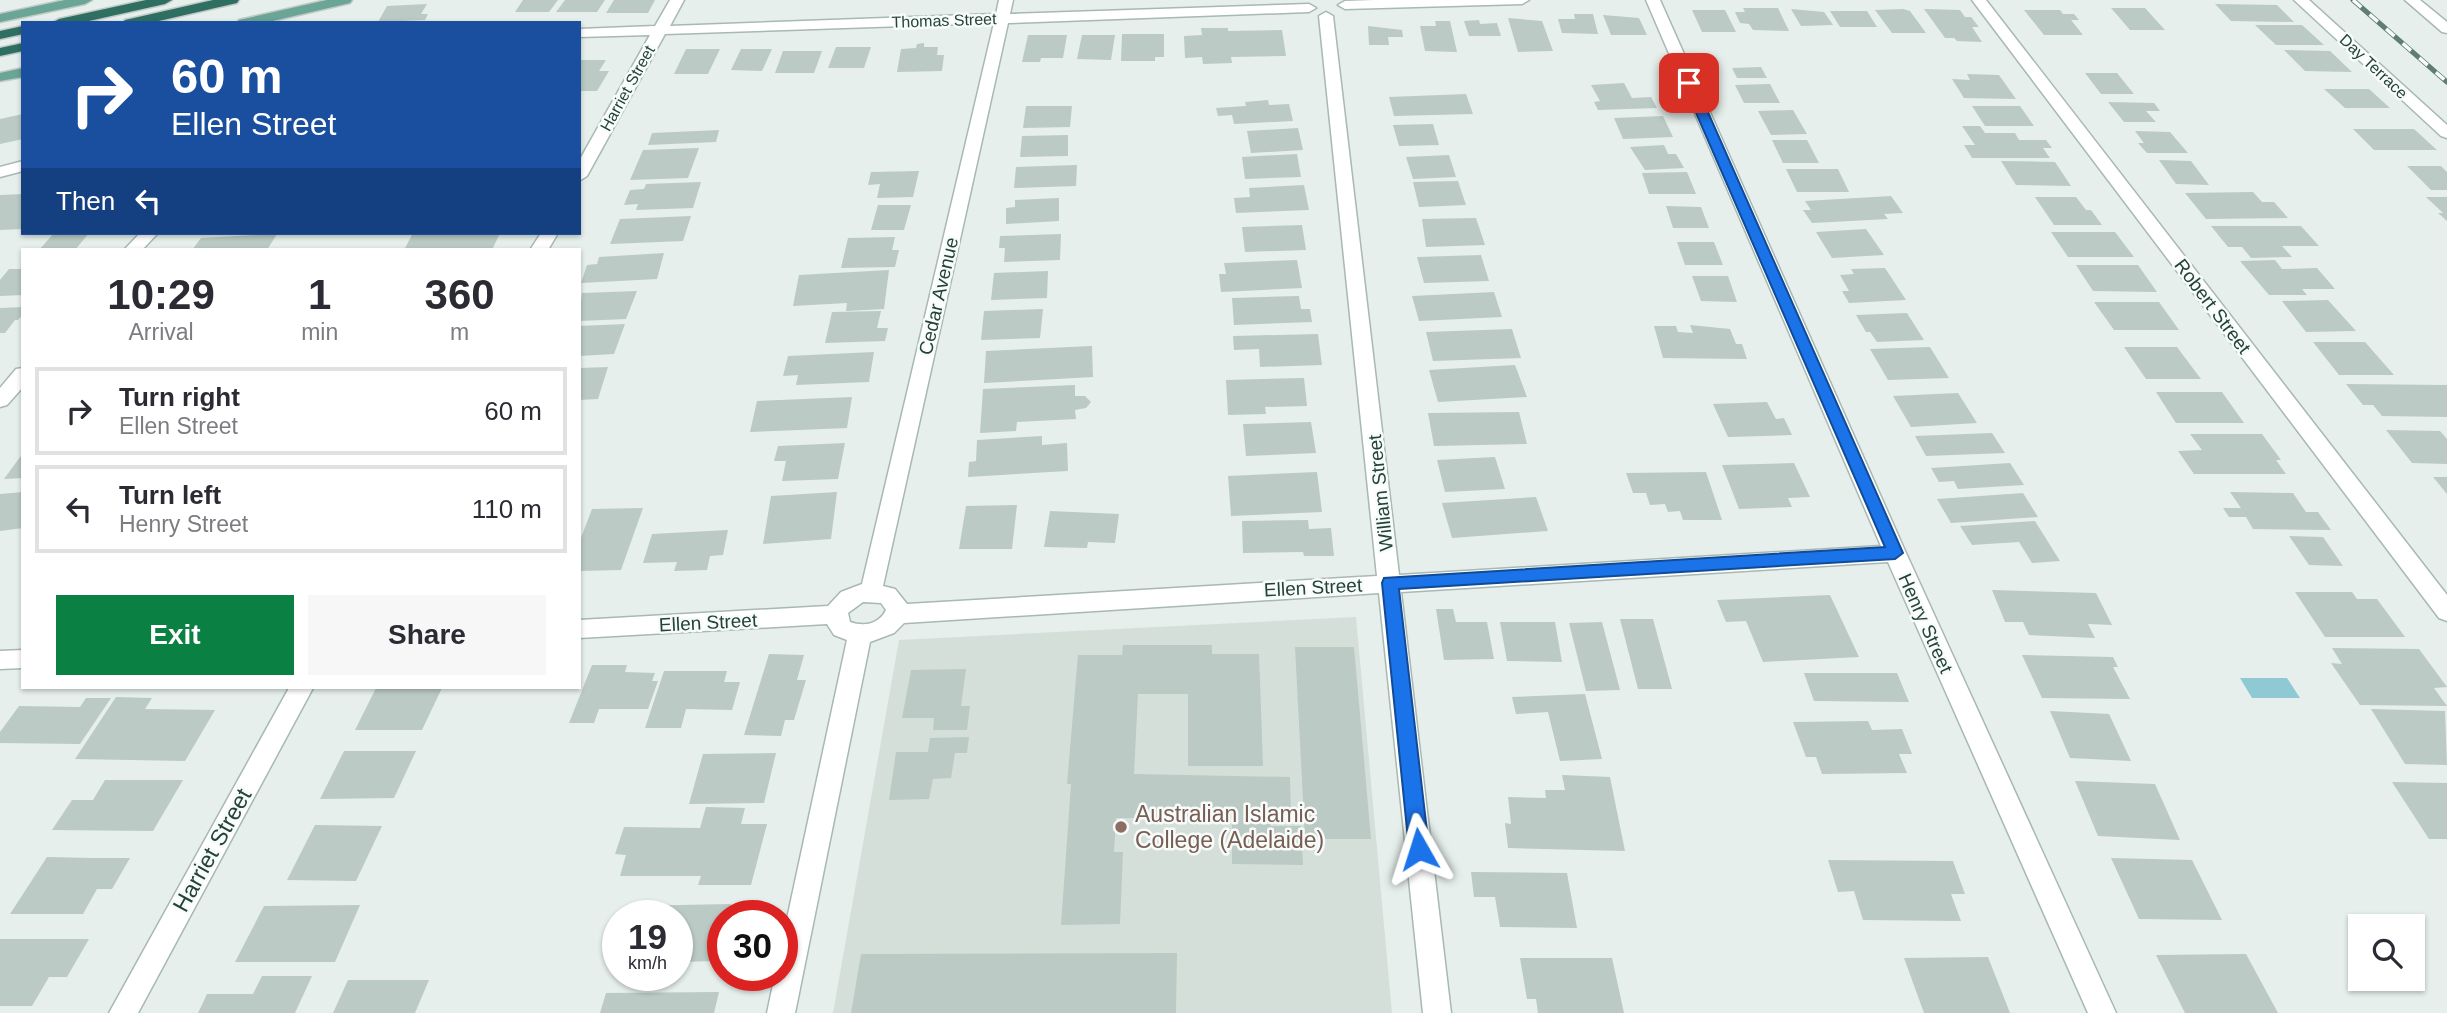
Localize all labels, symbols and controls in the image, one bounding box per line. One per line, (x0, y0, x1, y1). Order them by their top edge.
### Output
street label: Thomas Street (891, 10, 997, 31)
street label: Day Terrace (2336, 31, 2411, 102)
street label: Harriet Street (597, 42, 658, 134)
icon: right (56, 49, 147, 140)
text: 60 m (171, 49, 283, 103)
pin (1659, 53, 1719, 113)
icon: arrive (1670, 64, 1708, 102)
text: Ellen Street (171, 106, 336, 142)
icon: left (129, 182, 167, 220)
text: Then (56, 186, 115, 216)
street label: Cedar Avenue (915, 235, 962, 357)
street label: Robert Street (2170, 255, 2255, 358)
text: 10:29 (107, 271, 215, 318)
text: 1 (308, 271, 331, 318)
text: 360 (425, 271, 495, 318)
text: Arrival (128, 319, 194, 345)
text: min (301, 319, 338, 345)
text: m (450, 319, 469, 345)
text: Turn right (119, 382, 240, 412)
icon: right (60, 392, 98, 430)
text: 60 m (484, 396, 542, 426)
text: Ellen Street (119, 413, 238, 439)
street label: William Street (1364, 433, 1397, 552)
text: Turn left (119, 480, 221, 510)
icon: left (60, 490, 98, 528)
text: 110 m (472, 494, 542, 524)
text: Henry Street (119, 511, 248, 537)
street label: Henry Street (1894, 570, 1957, 677)
street label: Ellen Street (1263, 574, 1363, 601)
button: Exit (56, 595, 294, 675)
button: Share (308, 595, 546, 675)
street label: Ellen Street (658, 609, 758, 636)
street label: Harriet Street (167, 783, 257, 916)
place label: Australian Islamic College (Adelaide) (1135, 801, 1324, 853)
position arrow (1382, 812, 1456, 886)
marker: Australian Islamic College (Adelaide) (1113, 819, 1129, 835)
speed limit sign: 30 (707, 900, 798, 991)
map controls (2348, 914, 2425, 991)
button: search (2348, 914, 2425, 991)
text: 19 (628, 917, 667, 956)
text: km/h (628, 953, 667, 973)

